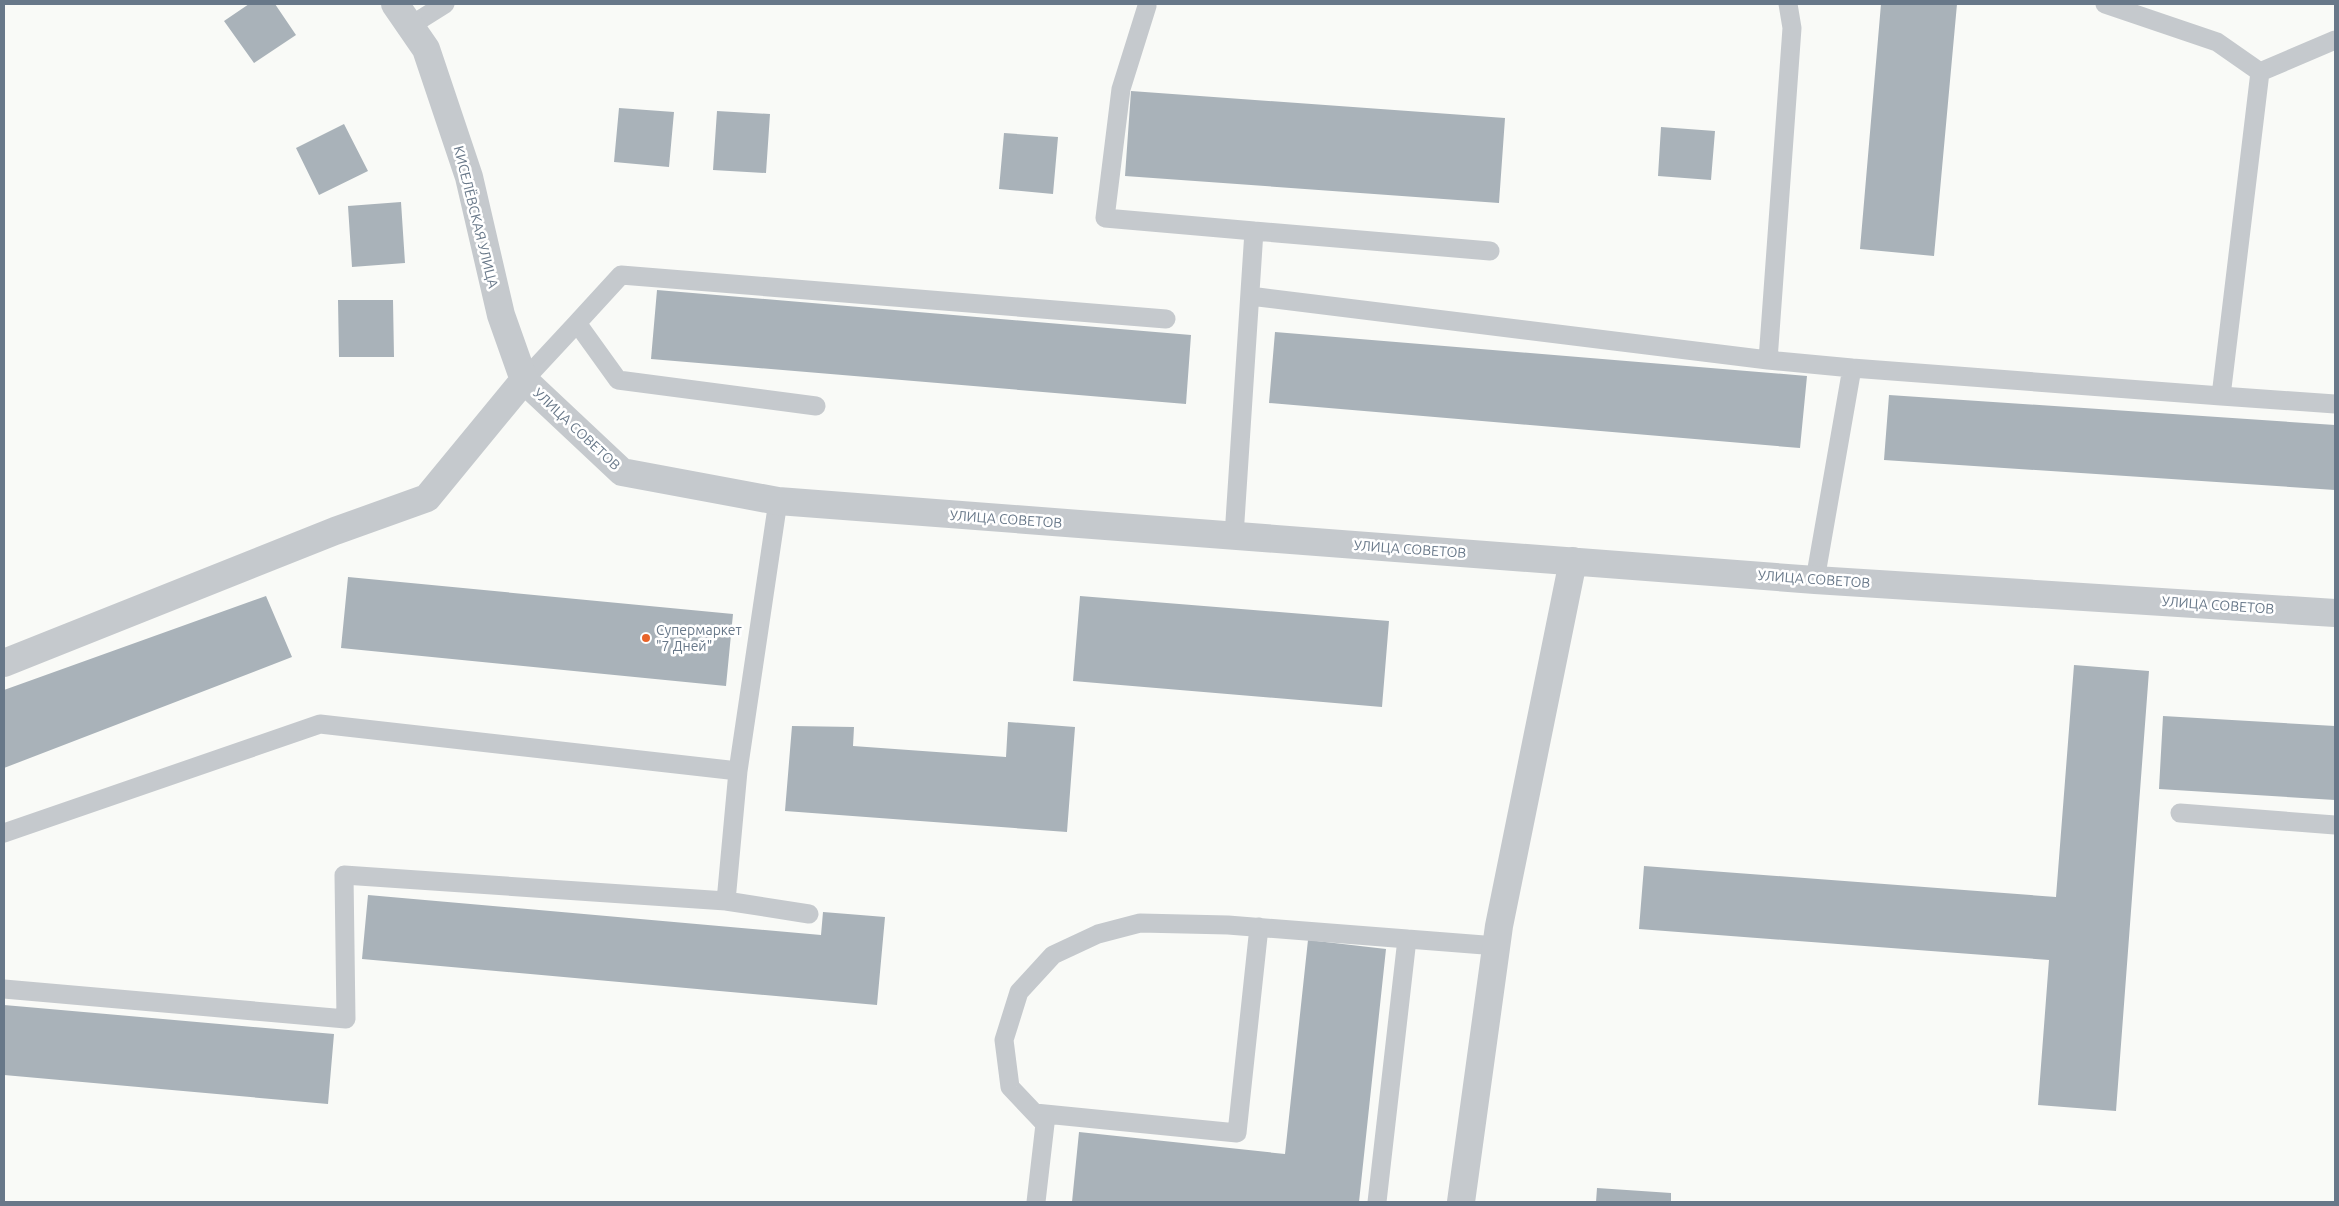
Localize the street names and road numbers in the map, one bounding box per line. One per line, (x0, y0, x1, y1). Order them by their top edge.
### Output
street label: КИСЕЛЁВСКАЯ УЛИЦА (451, 144, 501, 290)
street label: УЛИЦА СОВЕТОВ (530, 385, 624, 473)
street label: УЛИЦА СОВЕТОВ (949, 507, 1063, 531)
street label: УЛИЦА СОВЕТОВ (1353, 537, 1467, 561)
street label: УЛИЦА СОВЕТОВ (1757, 567, 1871, 591)
street label: УЛИЦА СОВЕТОВ (2161, 593, 2275, 617)

